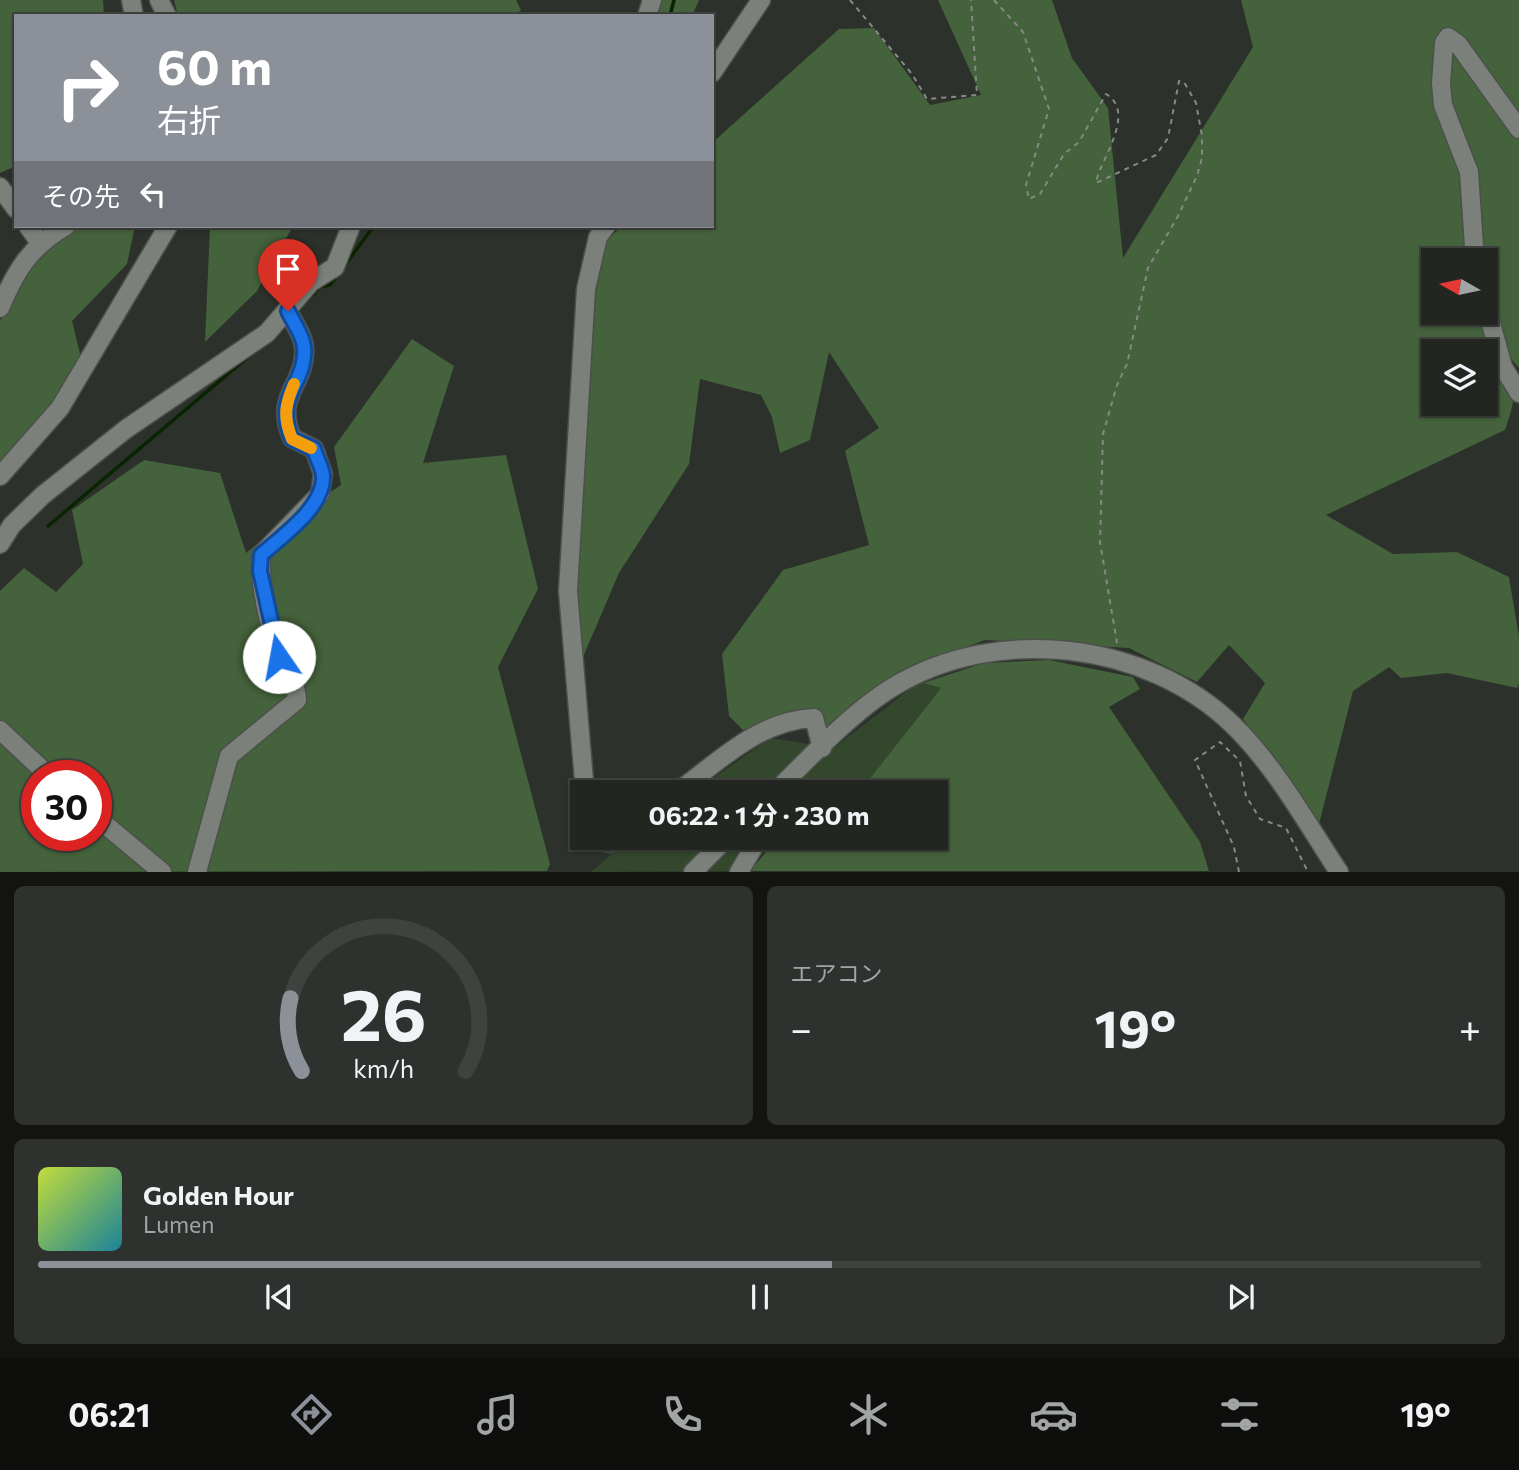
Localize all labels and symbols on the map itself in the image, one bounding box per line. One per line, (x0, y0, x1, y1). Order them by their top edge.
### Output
pin (258, 239, 318, 311)
north arrow (1421, 248, 1498, 326)
position arrow (242, 620, 316, 694)
speed limit sign: 30 (21, 760, 112, 851)

